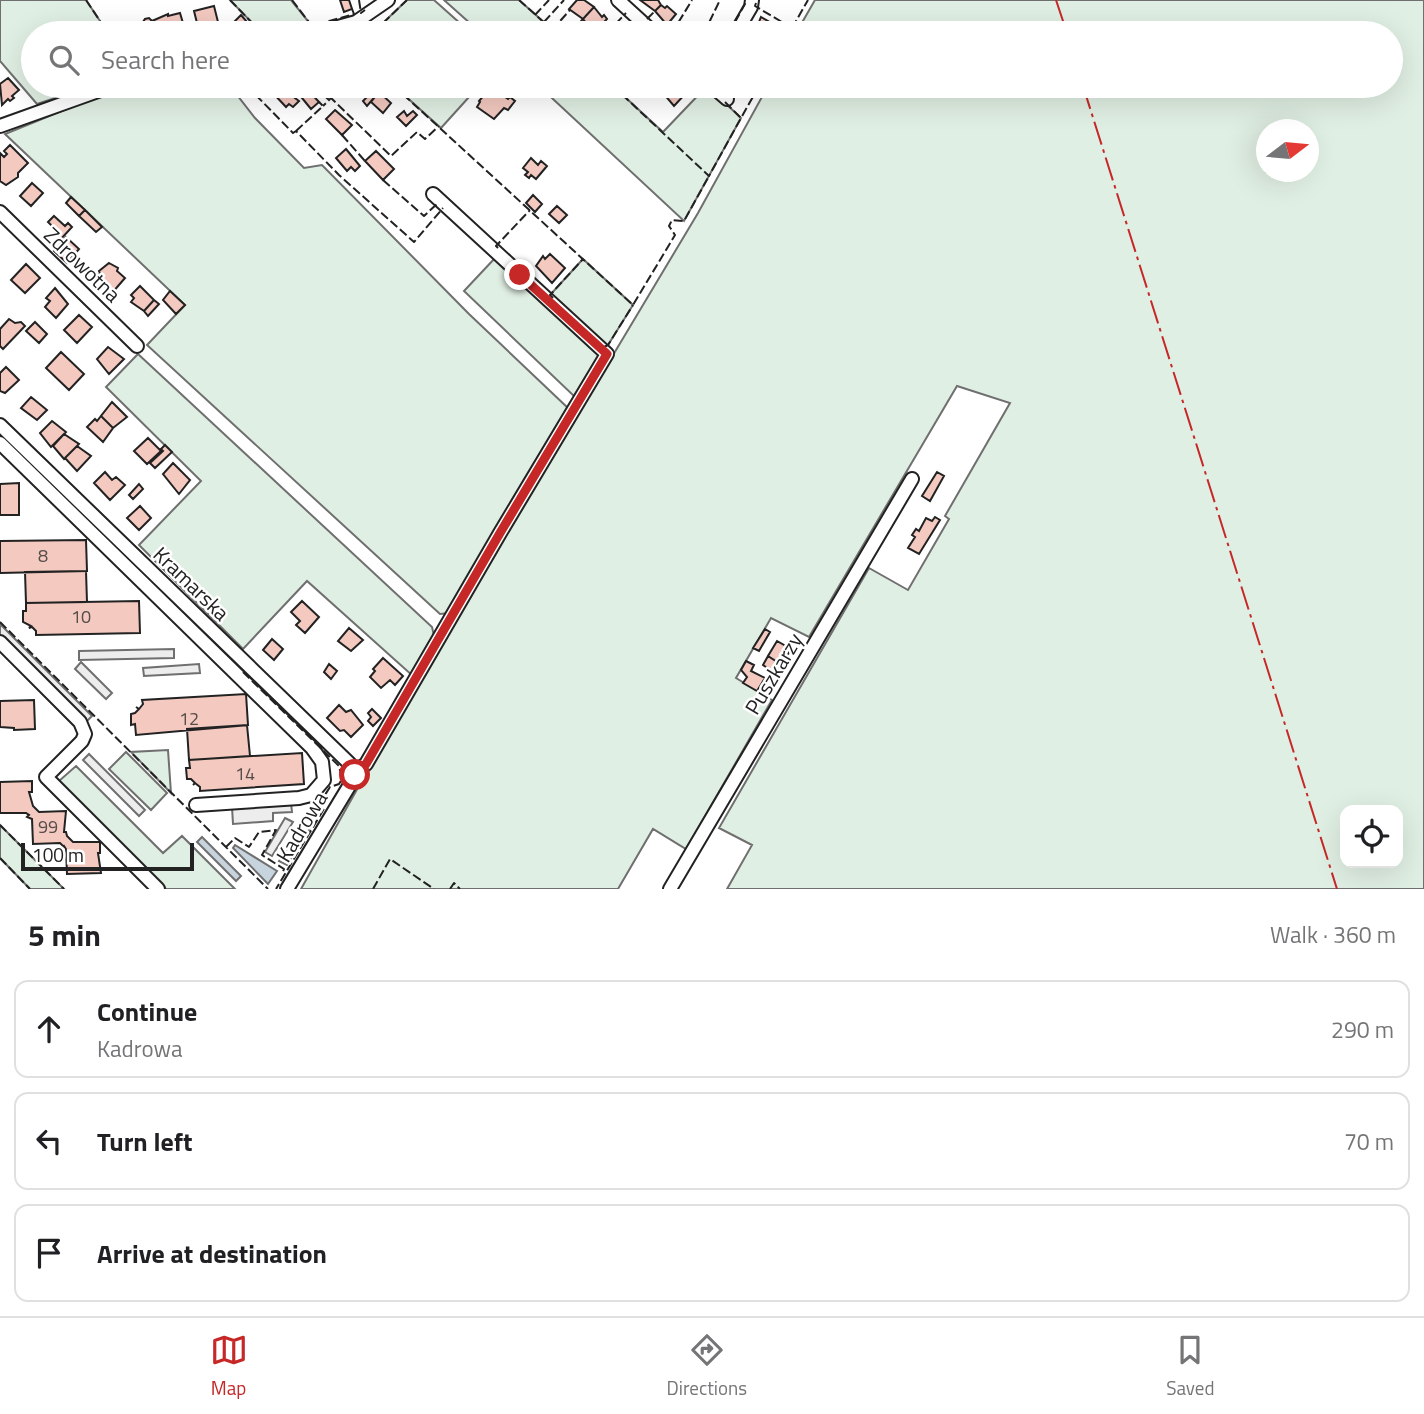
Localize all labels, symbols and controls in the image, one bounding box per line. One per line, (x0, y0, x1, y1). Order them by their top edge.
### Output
search box (21, 21, 1403, 98)
text: Search here (101, 40, 230, 79)
icon: search (45, 41, 83, 79)
north arrow (1256, 119, 1319, 182)
street label: Zdrowotna (37, 219, 129, 310)
route end (504, 259, 535, 290)
street label: Kramarska (146, 539, 237, 628)
house number: 8 (38, 542, 48, 569)
house number: 10 (71, 603, 91, 630)
street label: Puszkarzy (736, 626, 810, 720)
house number: 12 (179, 705, 199, 732)
route start (339, 759, 370, 790)
house number: 14 (235, 760, 255, 787)
street label: Kadrowa (267, 784, 335, 868)
map controls (1340, 805, 1403, 868)
button: locate (1340, 805, 1403, 868)
house number: 99 (38, 813, 58, 840)
scale bar (21, 840, 194, 872)
text: 100 m (32, 840, 84, 869)
text: 5 min (28, 912, 101, 958)
text: Walk · 360 m (1270, 917, 1396, 952)
text: Continue (97, 992, 197, 1031)
icon: ahead (30, 1010, 68, 1048)
text: 290 m (1331, 1012, 1394, 1047)
text: Kadrowa (97, 1031, 182, 1066)
icon: left (30, 1122, 68, 1160)
text: Turn left (97, 1122, 192, 1161)
text: 70 m (1344, 1124, 1394, 1159)
icon: arrive (30, 1234, 68, 1272)
text: Arrive at destination (97, 1234, 327, 1273)
tab: Map (210, 1331, 248, 1402)
tab: Directions (667, 1331, 747, 1402)
tab: Saved (1166, 1331, 1214, 1402)

